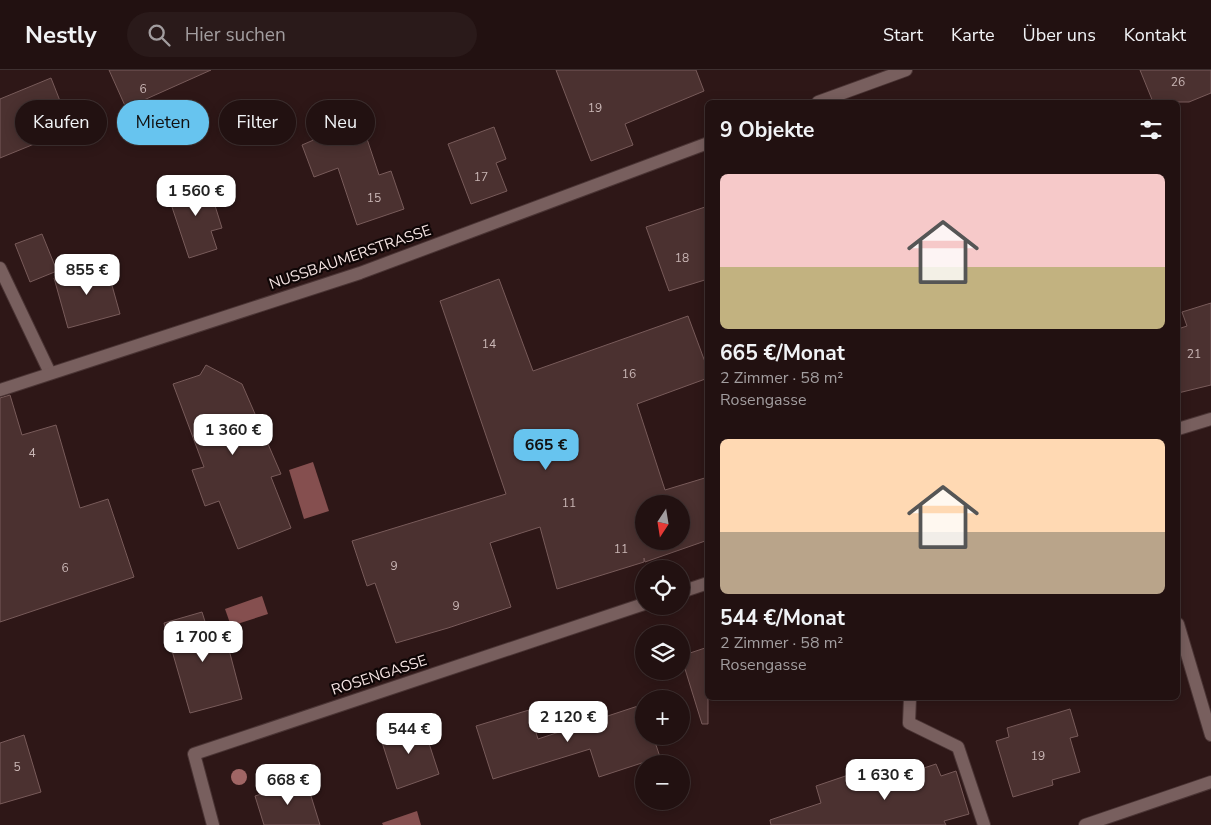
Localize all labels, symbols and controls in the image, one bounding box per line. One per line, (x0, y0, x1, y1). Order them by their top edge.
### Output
search box (127, 12, 477, 57)
text: Nestly (25, 19, 97, 51)
icon: search (145, 21, 173, 49)
text: Hier suchen (185, 22, 286, 48)
text: Start (883, 23, 923, 47)
text: Karte (951, 23, 995, 47)
text: Über uns (1023, 23, 1096, 47)
text: Kontakt (1124, 23, 1186, 47)
house number: 26 (1171, 74, 1185, 90)
house number: 6 (139, 81, 147, 97)
chip: Kaufen (15, 100, 107, 145)
chip: Mieten (117, 100, 209, 145)
chip: Filter (219, 100, 296, 145)
chip: Neu (306, 100, 375, 145)
house number: 19 (588, 100, 602, 116)
text: 9 Objekte (720, 116, 814, 144)
icon: filters (1137, 116, 1165, 144)
house number: 17 (474, 169, 488, 185)
pin: 1 560 € (150, 174, 242, 217)
text: 1 560 € (168, 180, 224, 202)
house number: 15 (367, 190, 381, 206)
icon: home (898, 207, 988, 297)
street label: NUSSBAUMERSTRASSE (266, 220, 434, 294)
house number: 18 (675, 250, 689, 266)
pin: 855 € (52, 254, 122, 296)
text: 855 € (66, 259, 108, 281)
house number: 14 (482, 336, 496, 352)
text: 665 €/Monat (720, 339, 845, 367)
house number: 21 (1187, 346, 1201, 362)
house number: 16 (622, 366, 636, 382)
text: 2 Zimmer · 58 m² (720, 367, 843, 389)
text: Rosengasse (720, 389, 806, 411)
pin: 1 360 € (187, 414, 279, 456)
text: 1 360 € (205, 419, 261, 441)
pin: 665 € (511, 428, 581, 471)
text: 665 € (525, 434, 567, 456)
house number: 4 (28, 445, 36, 461)
icon: home (898, 472, 988, 562)
house number: 11 (562, 495, 576, 511)
north arrow (635, 495, 690, 550)
map controls (635, 495, 690, 810)
house number: 11 (614, 541, 628, 557)
house number: 9 (390, 558, 398, 574)
house number: 6 (61, 560, 69, 576)
button: locate (635, 560, 690, 615)
house number: 9 (452, 598, 460, 614)
text: 544 €/Monat (720, 604, 845, 632)
pin: 1 700 € (157, 620, 249, 663)
button: layers (635, 625, 690, 680)
text: 1 700 € (175, 626, 231, 648)
text: 2 Zimmer · 58 m² (720, 632, 843, 654)
street label: ROSENGASSE (329, 650, 429, 700)
text: Rosengasse (720, 654, 806, 676)
button: + (635, 690, 690, 745)
pin: 2 120 € (522, 700, 614, 743)
text: 2 120 € (540, 706, 596, 728)
pin: 544 € (374, 712, 444, 755)
text: 544 € (388, 718, 430, 740)
house number: 19 (1031, 748, 1045, 764)
button: − (635, 755, 690, 810)
pin: 1 630 € (839, 758, 931, 801)
house number: 5 (13, 759, 21, 775)
pin: 668 € (253, 764, 323, 806)
text: 1 630 € (857, 764, 913, 786)
text: 668 € (267, 769, 309, 791)

